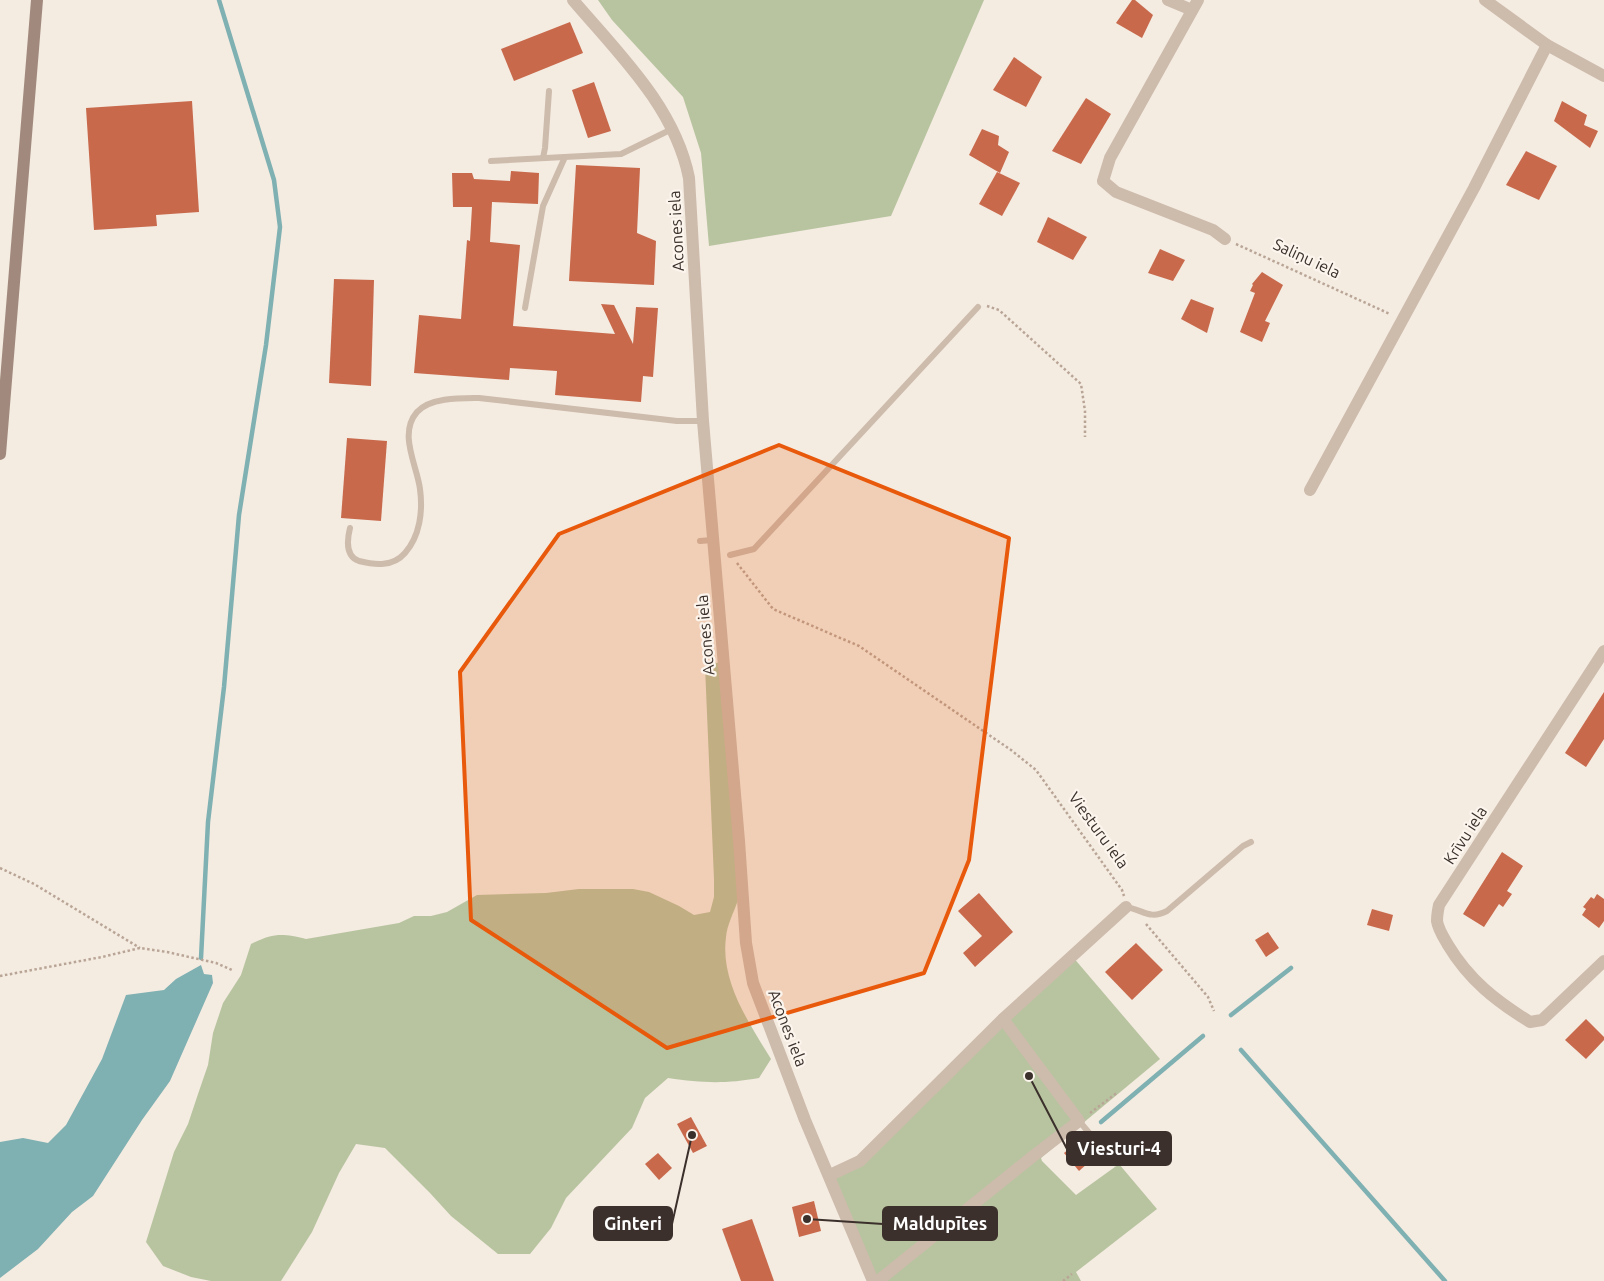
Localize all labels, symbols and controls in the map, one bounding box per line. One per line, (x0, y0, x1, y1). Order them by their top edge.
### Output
street label: Acones iela (665, 190, 687, 272)
street label: Saliņu iela (1271, 235, 1343, 281)
street label: Acones iela (693, 594, 717, 676)
street label: Viesturu iela (1065, 788, 1133, 872)
street label: Krīvu iela (1440, 803, 1490, 867)
street label: Acones iela (765, 987, 811, 1069)
callout: Viesturi-4 (1067, 1132, 1171, 1165)
text: Viesturi-4 (1077, 1138, 1161, 1158)
callout: Ginteri (594, 1207, 672, 1240)
callout: Maldupītes (883, 1207, 997, 1240)
text: Ginteri (604, 1213, 662, 1233)
text: Maldupītes (893, 1213, 987, 1233)

